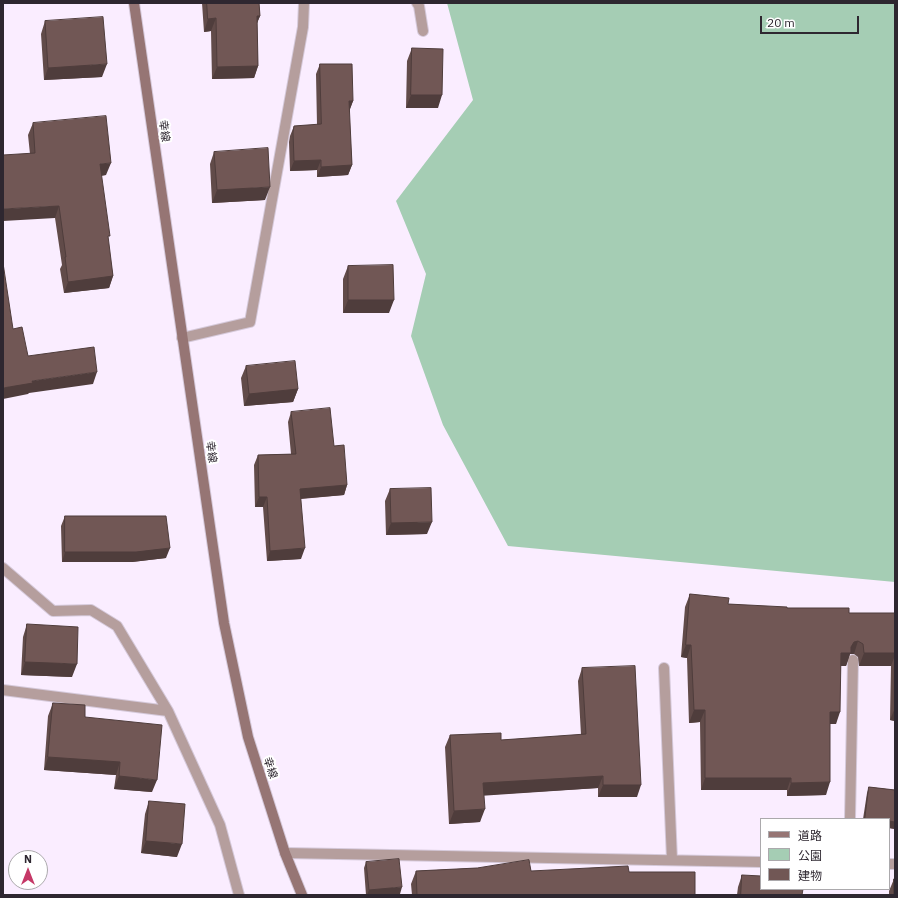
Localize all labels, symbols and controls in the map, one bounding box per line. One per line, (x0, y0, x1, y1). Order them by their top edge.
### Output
scale bar (762, 8, 861, 34)
text: 20 m (767, 15, 795, 30)
street label: 幸線 (156, 119, 172, 143)
street label: 幸線 (203, 440, 219, 464)
street label: 幸線 (260, 755, 280, 781)
legend (760, 818, 890, 890)
text: 道路 (798, 828, 822, 843)
text: 公園 (798, 848, 822, 863)
north arrow (8, 850, 48, 890)
text: N (24, 852, 32, 866)
text: 建物 (798, 868, 822, 883)

